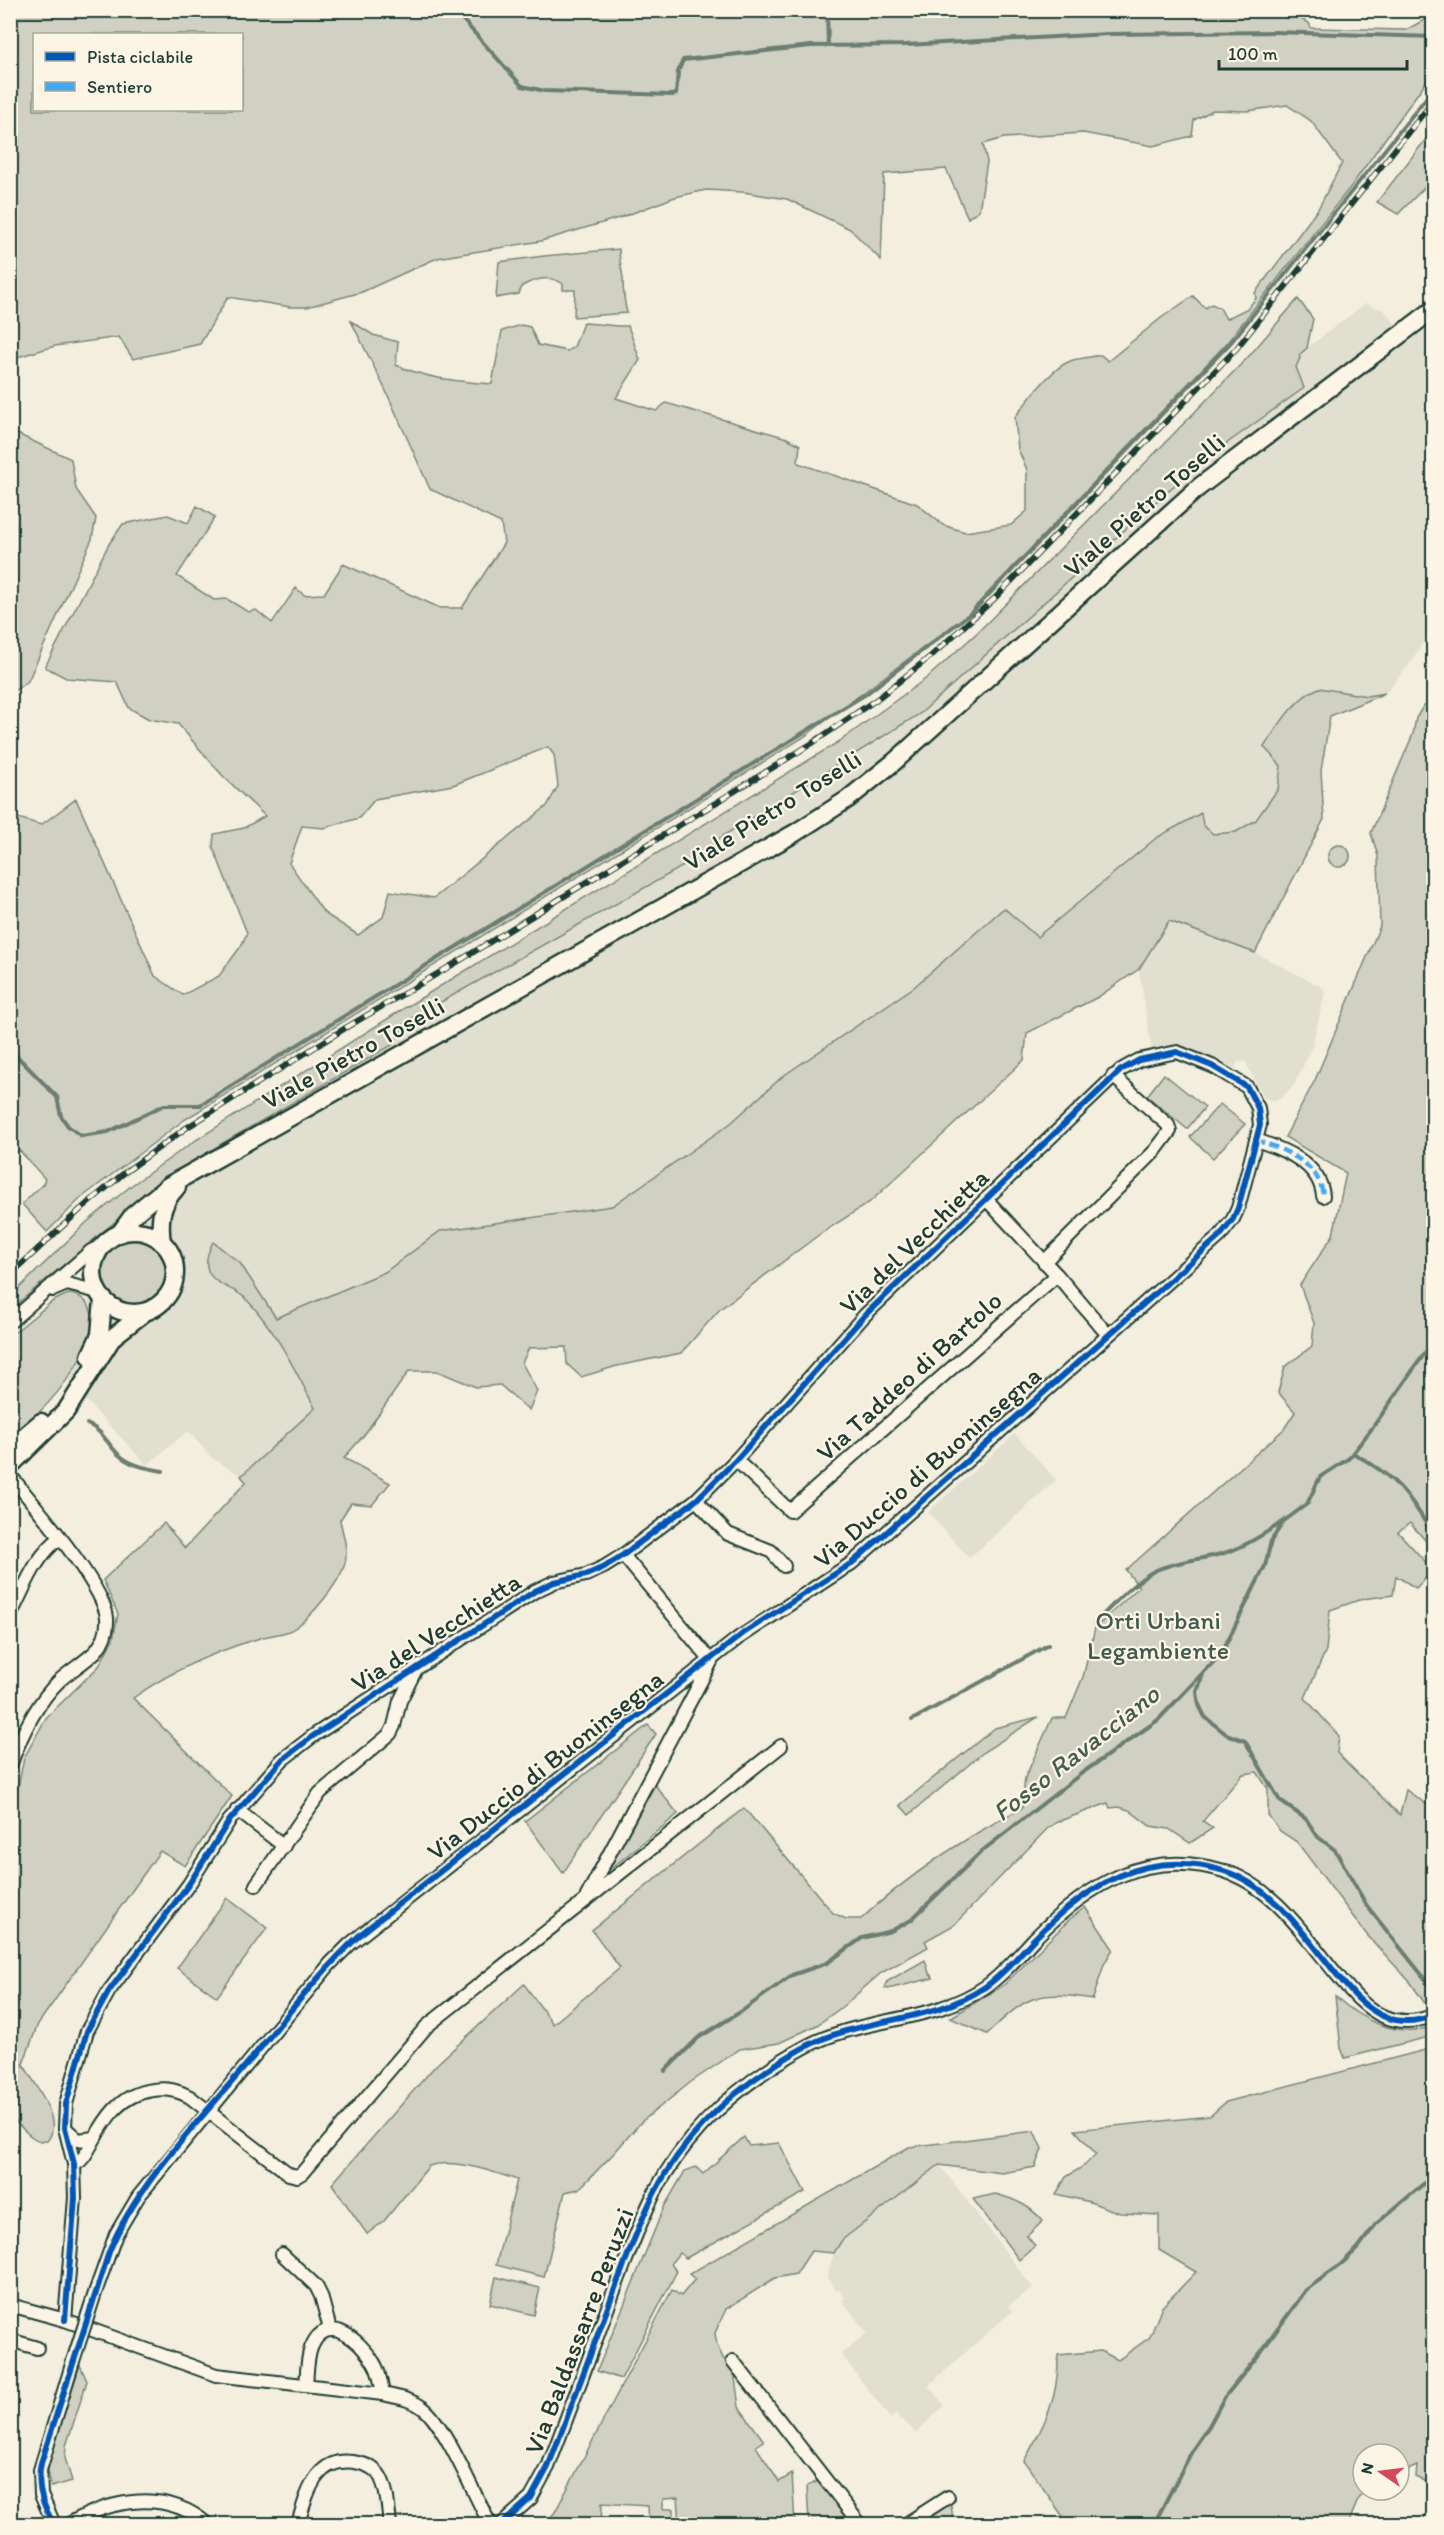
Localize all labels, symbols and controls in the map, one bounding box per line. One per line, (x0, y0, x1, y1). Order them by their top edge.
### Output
legend (33, 33, 243, 111)
scale bar (1219, 33, 1406, 71)
text: 100 m (1228, 43, 1278, 65)
text: Pista ciclabile (87, 46, 193, 68)
text: Sentiero (87, 76, 152, 98)
street label: Viale Pietro Toselli (1057, 426, 1231, 584)
street label: Viale Pietro Toselli (677, 742, 867, 878)
street label: Viale Pietro Toselli (256, 990, 450, 1116)
street label: Via del Vecchietta (832, 1161, 996, 1321)
street label: Via Taddeo di Bartolo (809, 1284, 1009, 1468)
street label: Via Duccio di Buoninsegna (807, 1359, 1048, 1575)
street label: Via del Vecchietta (345, 1565, 527, 1699)
park label: Orti Urbani Legambiente (1087, 1604, 1229, 1666)
street label: Via Duccio di Buoninsegna (420, 1663, 670, 1867)
water label: Fosso Ravacciano (986, 1676, 1167, 1828)
street label: Via Baldassarre Peruzzi (517, 2203, 641, 2459)
north arrow (1351, 2442, 1411, 2502)
text: N (1356, 2461, 1377, 2476)

